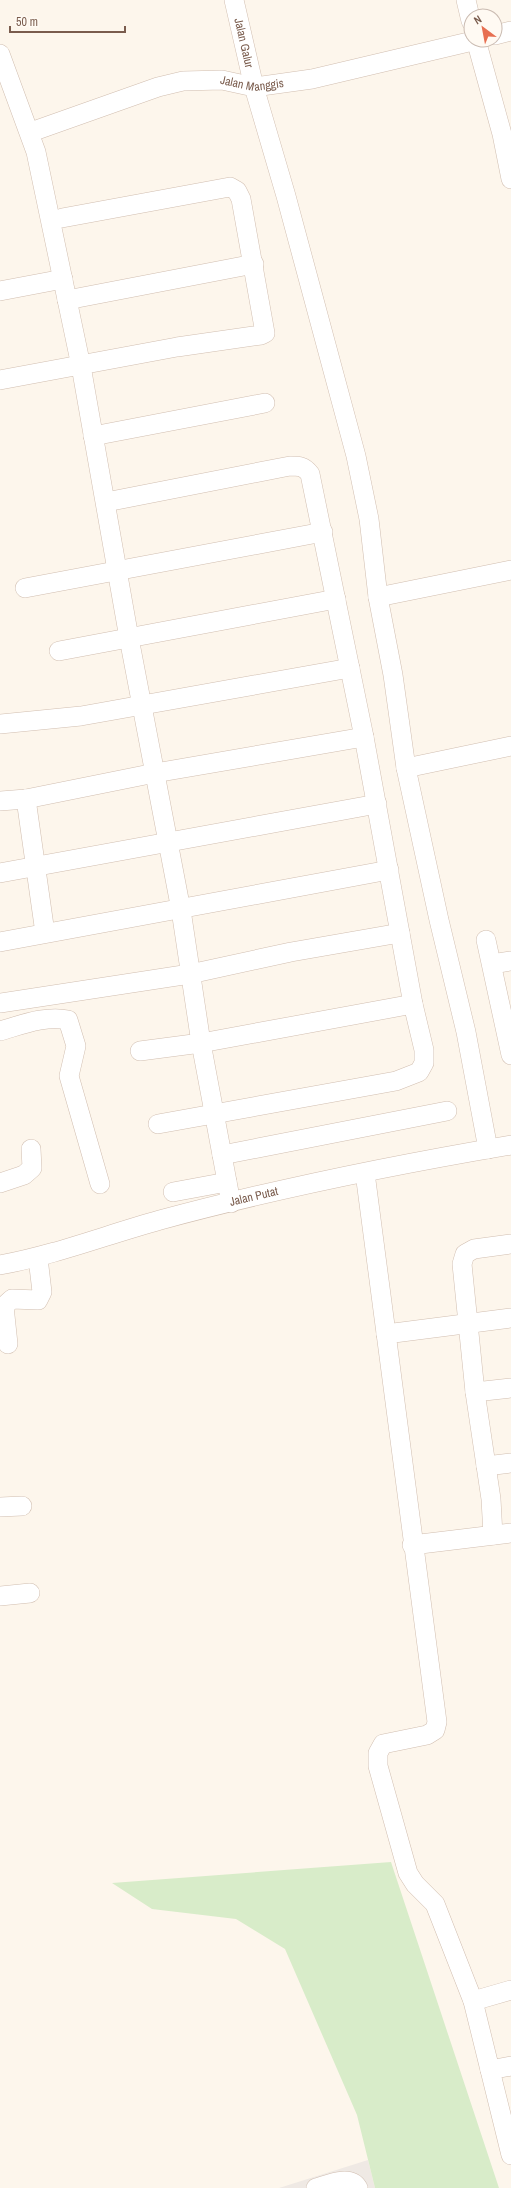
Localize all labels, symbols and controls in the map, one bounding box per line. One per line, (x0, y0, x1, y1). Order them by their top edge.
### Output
scale bar (10, 8, 125, 34)
north arrow (463, 8, 503, 48)
text: N (471, 12, 484, 27)
text: 50 m (16, 14, 38, 30)
street label: Jalan Galur (230, 17, 257, 70)
street label: Jalan Manggis (219, 72, 285, 95)
street label: Jalan Putat (228, 1183, 280, 1210)

